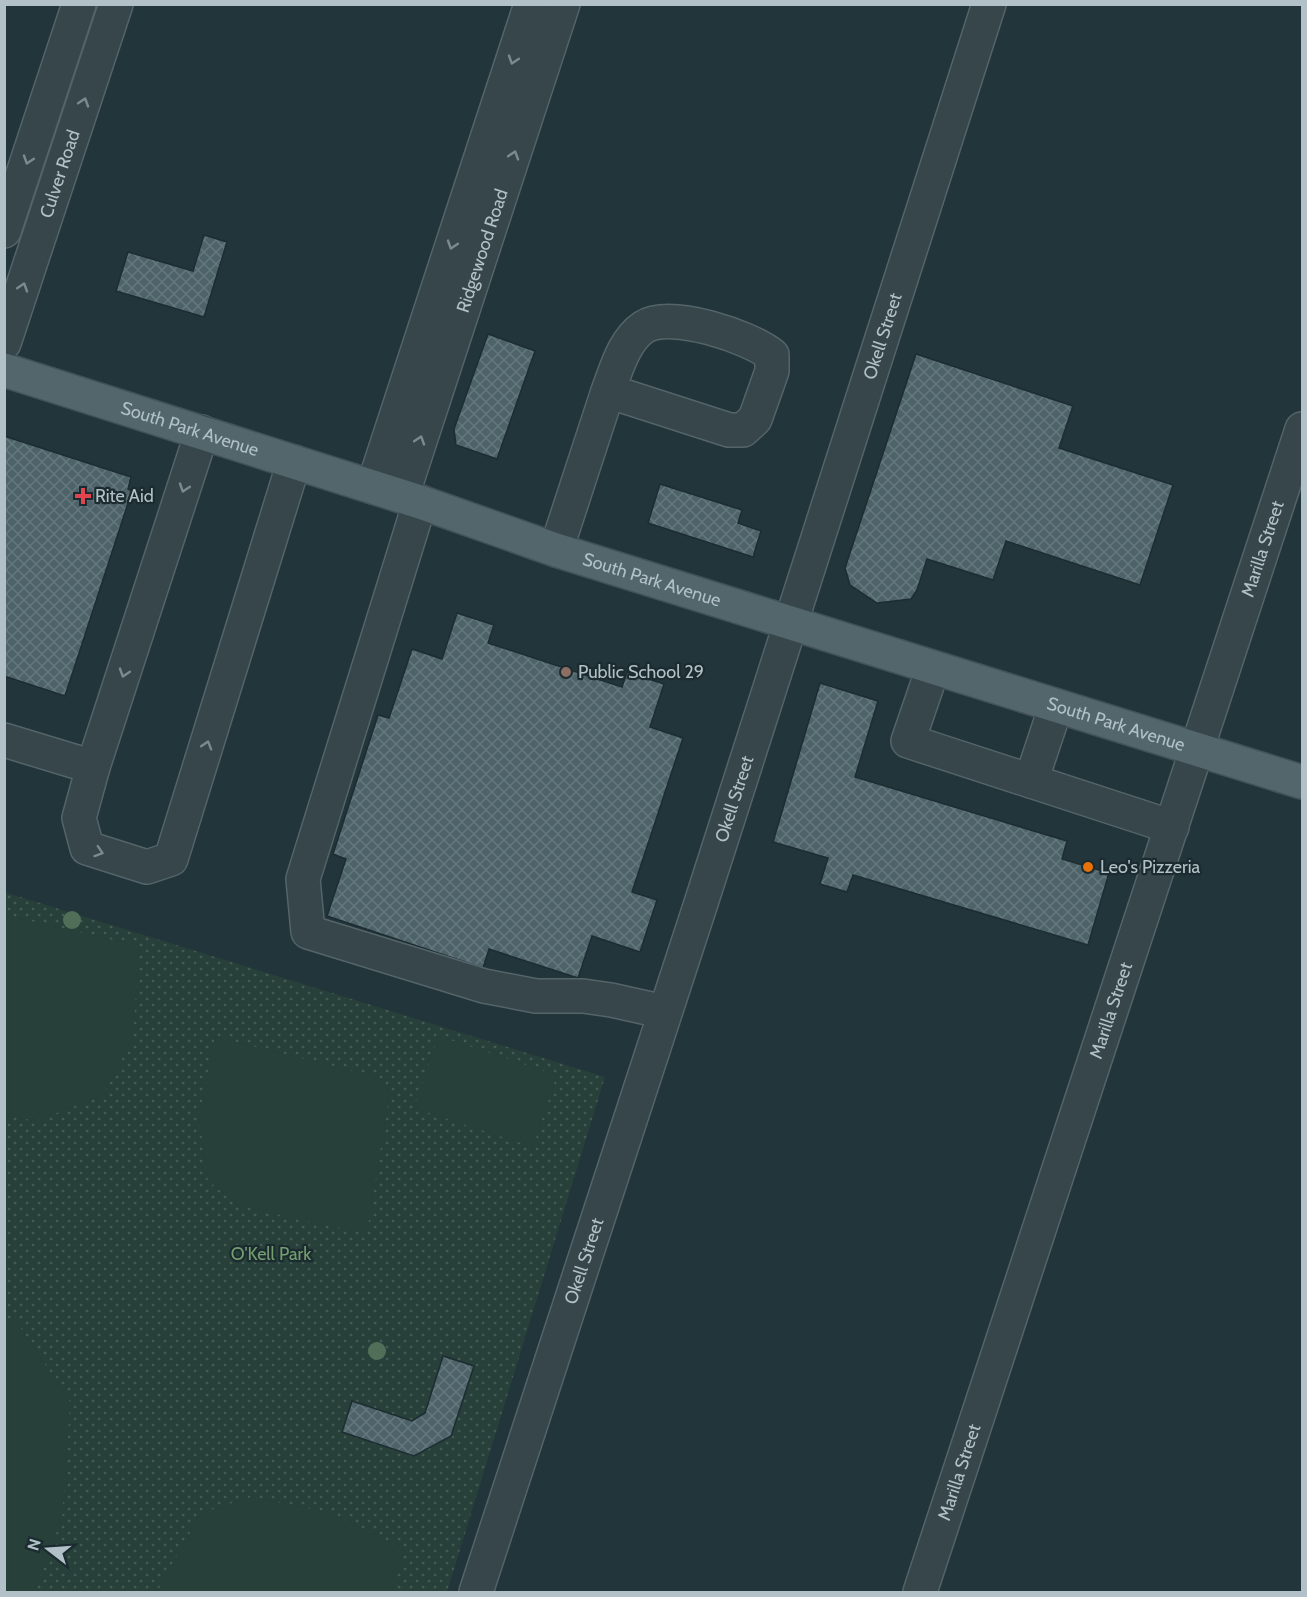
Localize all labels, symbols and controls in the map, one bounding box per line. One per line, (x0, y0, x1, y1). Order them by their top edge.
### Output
one-way arrow (507, 54, 520, 65)
one-way arrow (77, 97, 89, 108)
street label: Culver Road (35, 127, 85, 221)
one-way arrow (506, 151, 519, 161)
one-way arrow (23, 154, 35, 165)
street label: Ridgewood Road (452, 186, 513, 315)
one-way arrow (447, 239, 459, 250)
one-way arrow (16, 283, 28, 293)
street label: Okell Street (858, 290, 907, 382)
street label: South Park Avenue (118, 397, 262, 461)
one-way arrow (412, 435, 425, 446)
one-way arrow (179, 482, 191, 493)
place label: Rite Aid (95, 485, 154, 507)
marker: Rite Aid (76, 489, 90, 503)
street label: Marilla Street (1237, 498, 1289, 600)
street label: South Park Avenue (580, 548, 724, 612)
place label: Public School 29 (578, 661, 704, 683)
marker: Public School 29 (559, 665, 573, 679)
one-way arrow (119, 667, 131, 678)
street label: South Park Avenue (1044, 692, 1188, 756)
one-way arrow (200, 740, 212, 751)
street label: Okell Street (710, 753, 758, 845)
one-way arrow (93, 844, 104, 857)
place label: Leo's Pizzeria (1100, 856, 1200, 878)
marker: Leo's Pizzeria (1081, 860, 1095, 874)
street label: Marilla Street (1085, 960, 1137, 1062)
street label: Okell Street (560, 1215, 608, 1307)
park label: O'Kell Park (231, 1243, 312, 1265)
street label: Marilla Street (933, 1421, 985, 1523)
north arrow (18, 1519, 78, 1579)
text: N (23, 1537, 45, 1553)

